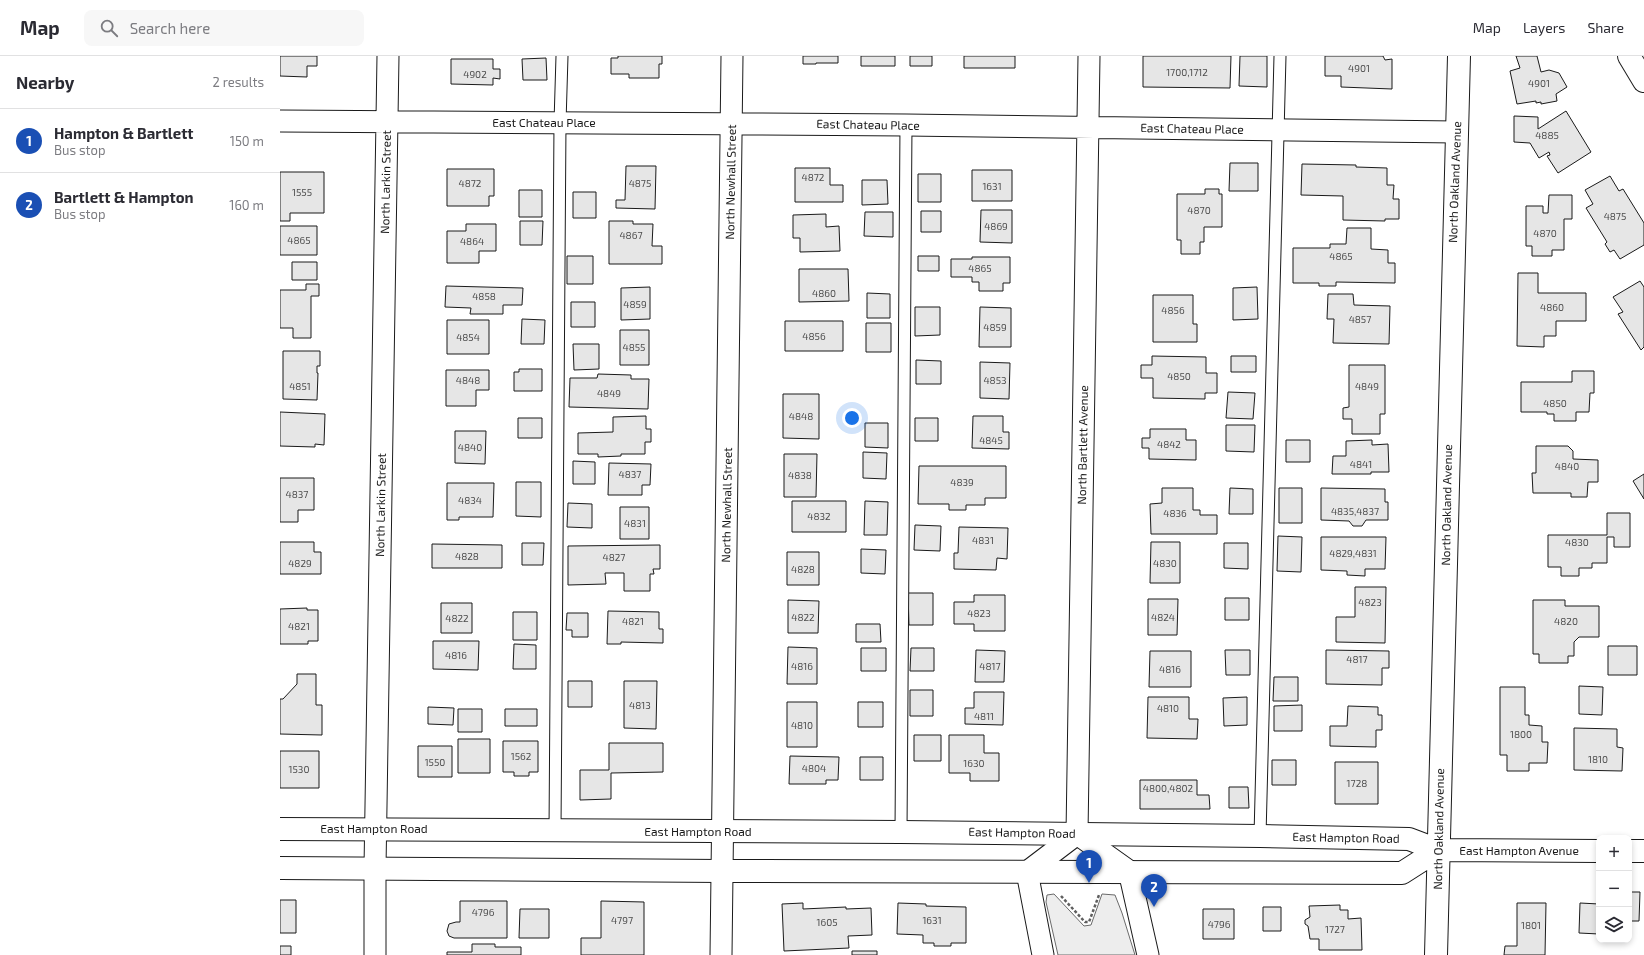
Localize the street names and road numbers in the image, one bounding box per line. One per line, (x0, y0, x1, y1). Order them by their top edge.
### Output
street label: East Chateau Place (492, 115, 596, 129)
street label: East Chateau Place (816, 116, 920, 132)
street label: East Chateau Place (1140, 120, 1244, 136)
street label: North Oakland Avenue (1445, 121, 1463, 243)
street label: North Newhall Street (722, 124, 738, 240)
street label: North Larkin Street (377, 129, 393, 234)
street label: North Bartlett Avenue (1074, 385, 1090, 505)
street label: North Oakland Avenue (1438, 444, 1454, 566)
street label: North Newhall Street (718, 447, 734, 563)
street label: North Larkin Street (372, 452, 388, 557)
street label: North Oakland Avenue (1430, 768, 1446, 890)
street label: East Hampton Road (320, 821, 428, 835)
street label: East Hampton Road (644, 824, 752, 838)
street label: East Hampton Road (968, 824, 1076, 840)
street label: East Hampton Road (1292, 829, 1400, 845)
street label: East Hampton Avenue (1459, 843, 1579, 857)

